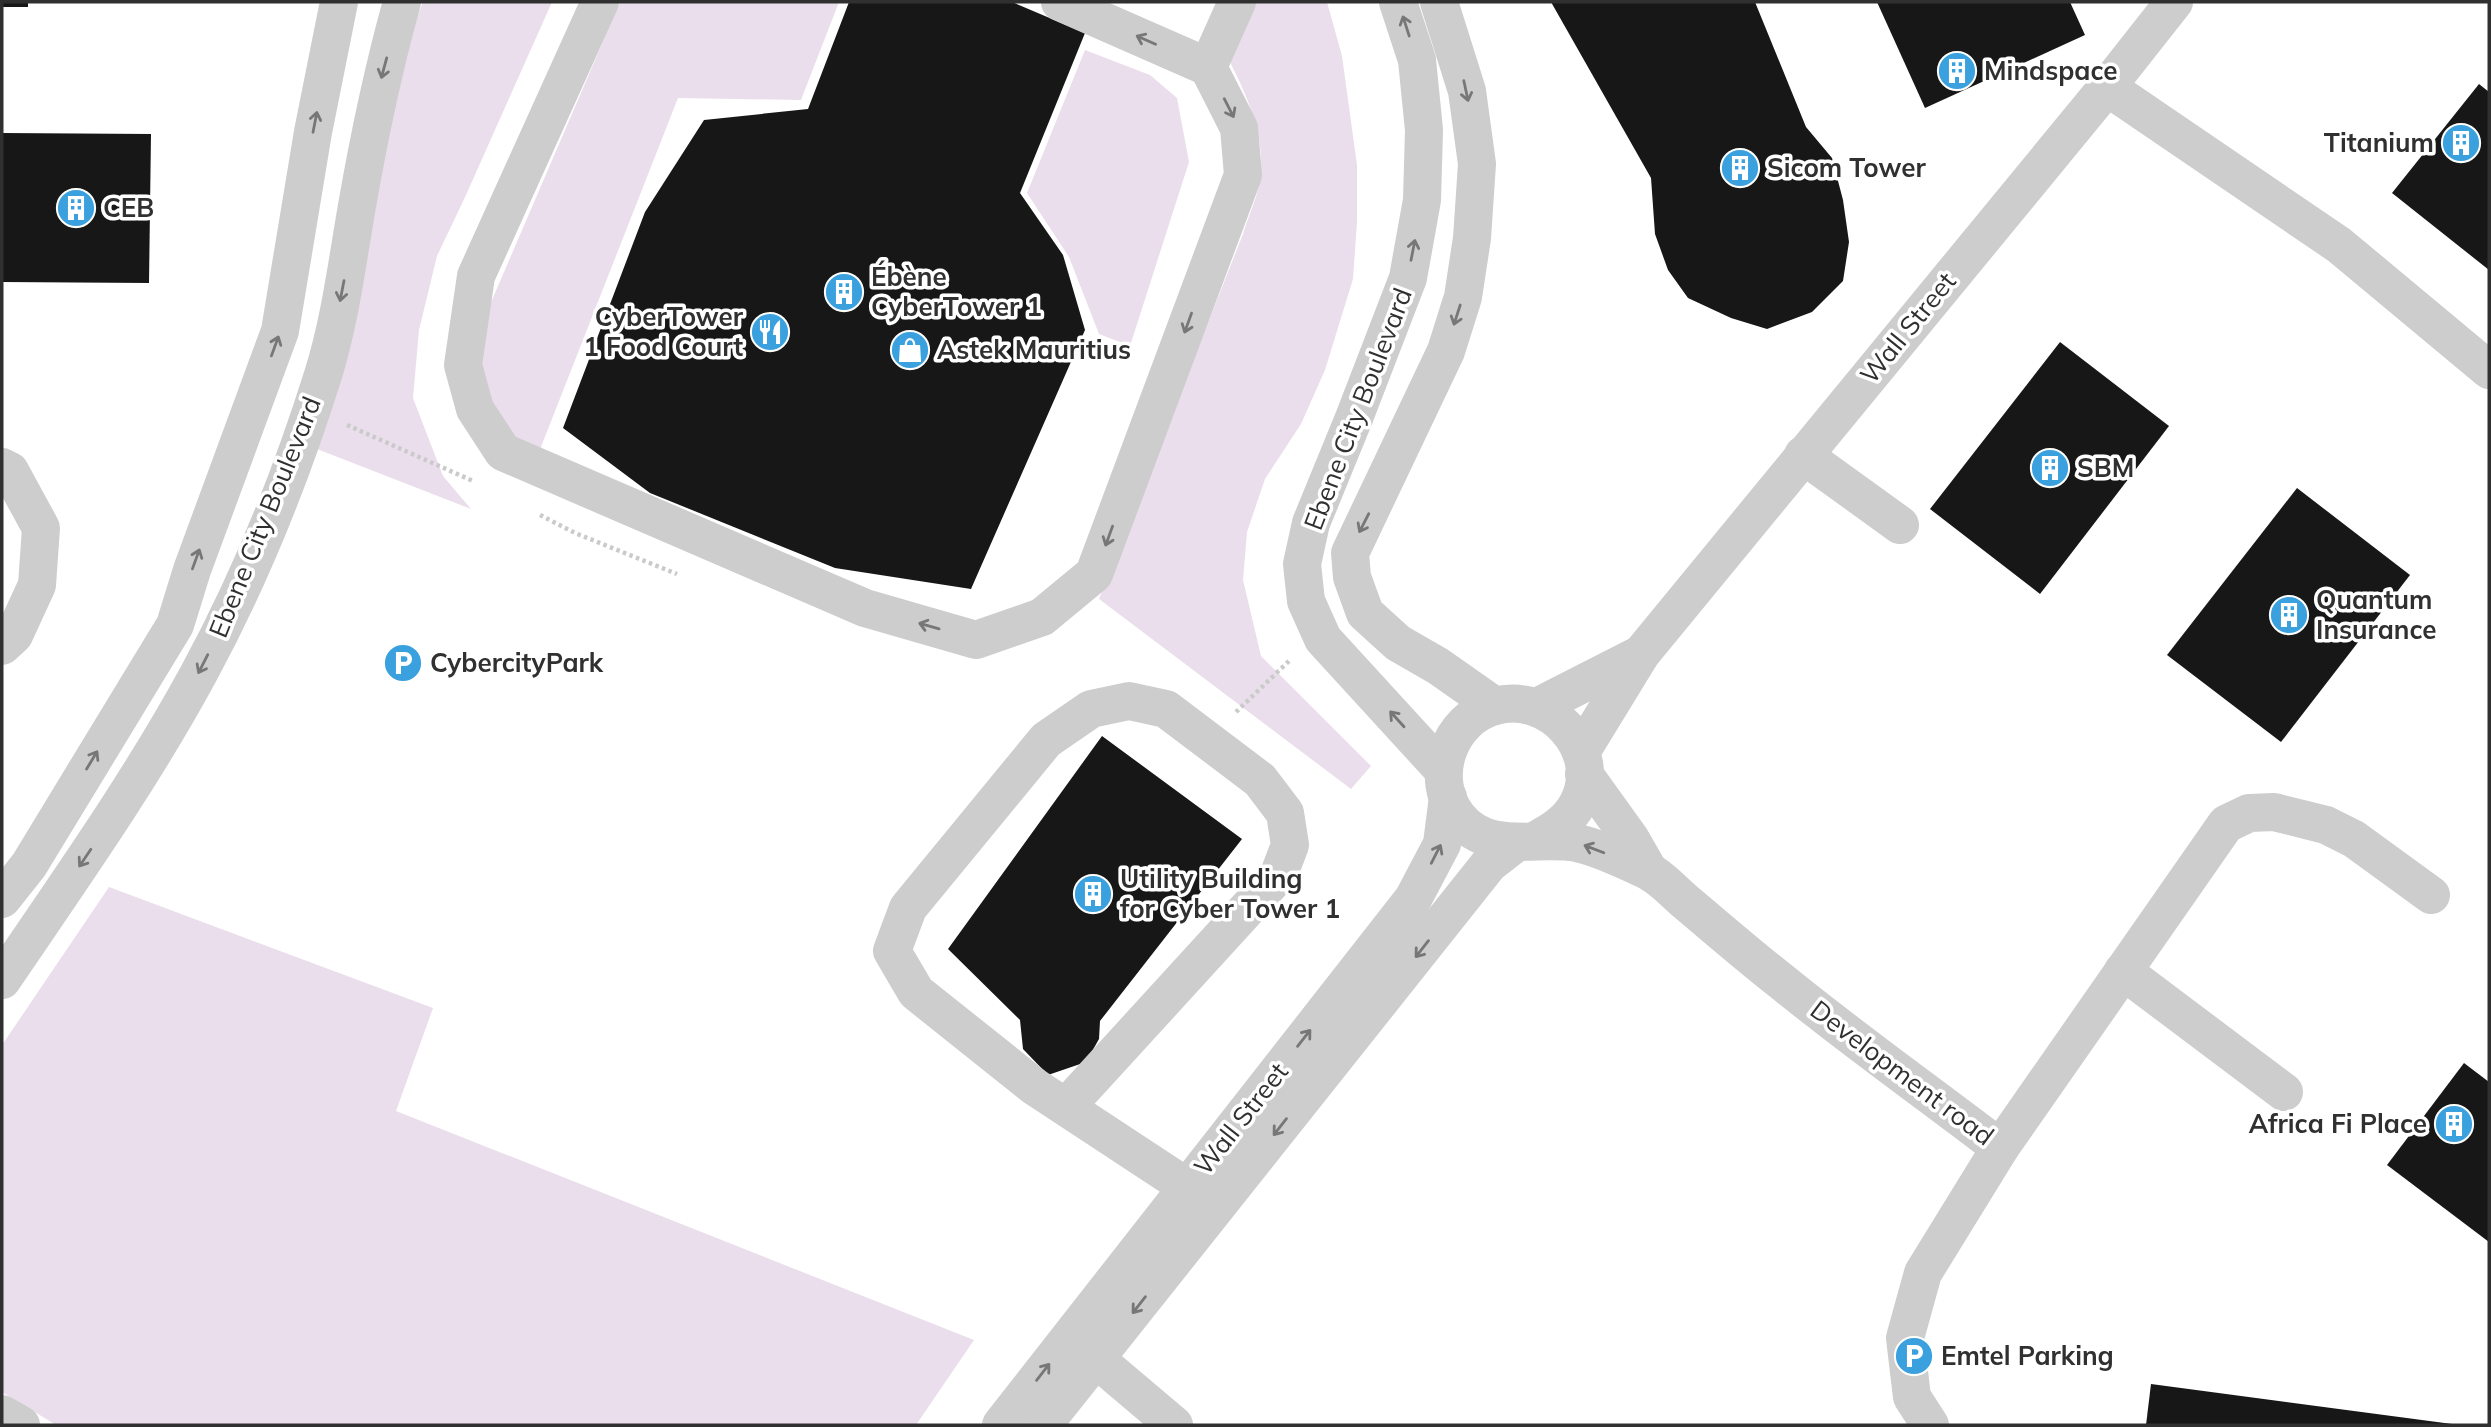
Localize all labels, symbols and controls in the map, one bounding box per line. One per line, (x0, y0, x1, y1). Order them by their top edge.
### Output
one-way arrow (1398, 15, 1411, 37)
one-way arrow (1136, 33, 1157, 46)
building icon: Mindspace (1936, 50, 1978, 92)
place label: Mindspace (1984, 54, 2118, 87)
one-way arrow (377, 56, 390, 78)
one-way arrow (1460, 79, 1473, 101)
one-way arrow (1222, 97, 1236, 118)
one-way arrow (309, 111, 322, 134)
building icon: Titanium (2440, 122, 2482, 164)
place label: Titanium (2324, 126, 2434, 159)
building icon: Sicom Tower (1719, 147, 1761, 189)
place label: Sicom Tower (1767, 151, 1926, 184)
building icon: CEB (55, 187, 97, 229)
place label: CEB (103, 191, 154, 224)
one-way arrow (1407, 239, 1420, 262)
place label: Ébène CyberTower 1 (871, 260, 1042, 323)
street label: Wall Street (1853, 265, 1963, 390)
building icon: Ébène CyberTower 1 (823, 271, 865, 313)
one-way arrow (335, 279, 348, 302)
street label: Ebene City Boulevard (1296, 283, 1419, 535)
place label: CyberTower 1 Food Court (583, 300, 744, 363)
one-way arrow (1450, 304, 1463, 326)
restaurant icon: CyberTower 1 Food Court (749, 311, 791, 353)
one-way arrow (1181, 311, 1193, 333)
shop icon: Astek Mauritius (889, 329, 931, 371)
place label: Astek Mauritius (937, 333, 1131, 366)
one-way arrow (270, 335, 282, 357)
street label: Ebene City Boulevard (201, 392, 328, 642)
building icon: SBM (2029, 447, 2071, 489)
place label: SBM (2077, 451, 2134, 484)
one-way arrow (1357, 512, 1371, 532)
one-way arrow (1101, 525, 1114, 547)
one-way arrow (191, 549, 204, 571)
place label: Quantum Insurance (2316, 583, 2437, 646)
building icon: Quantum Insurance (2268, 594, 2310, 636)
one-way arrow (918, 619, 940, 632)
parking icon: CybercityPark (382, 642, 424, 684)
place label: CybercityPark (430, 646, 604, 679)
one-way arrow (196, 653, 210, 674)
one-way arrow (1389, 711, 1406, 728)
one-way arrow (86, 751, 100, 771)
one-way arrow (1583, 842, 1605, 854)
one-way arrow (1430, 844, 1444, 865)
one-way arrow (78, 848, 92, 867)
place label: Utility Building for Cyber Tower 1 (1120, 862, 1340, 925)
building icon: Utility Building for Cyber Tower 1 (1072, 873, 1114, 915)
one-way arrow (1415, 939, 1430, 957)
street label: Development road (1804, 993, 2001, 1152)
one-way arrow (1297, 1030, 1312, 1048)
street label: Wall Street (1186, 1056, 1295, 1182)
building icon: Africa Fi Place (2433, 1103, 2475, 1145)
place label: Africa Fi Place (2249, 1107, 2427, 1140)
one-way arrow (1273, 1117, 1288, 1135)
one-way arrow (1131, 1295, 1146, 1313)
parking icon: Emtel Parking (1893, 1335, 1935, 1377)
place label: Emtel Parking (1941, 1339, 2114, 1372)
one-way arrow (1035, 1363, 1050, 1381)

